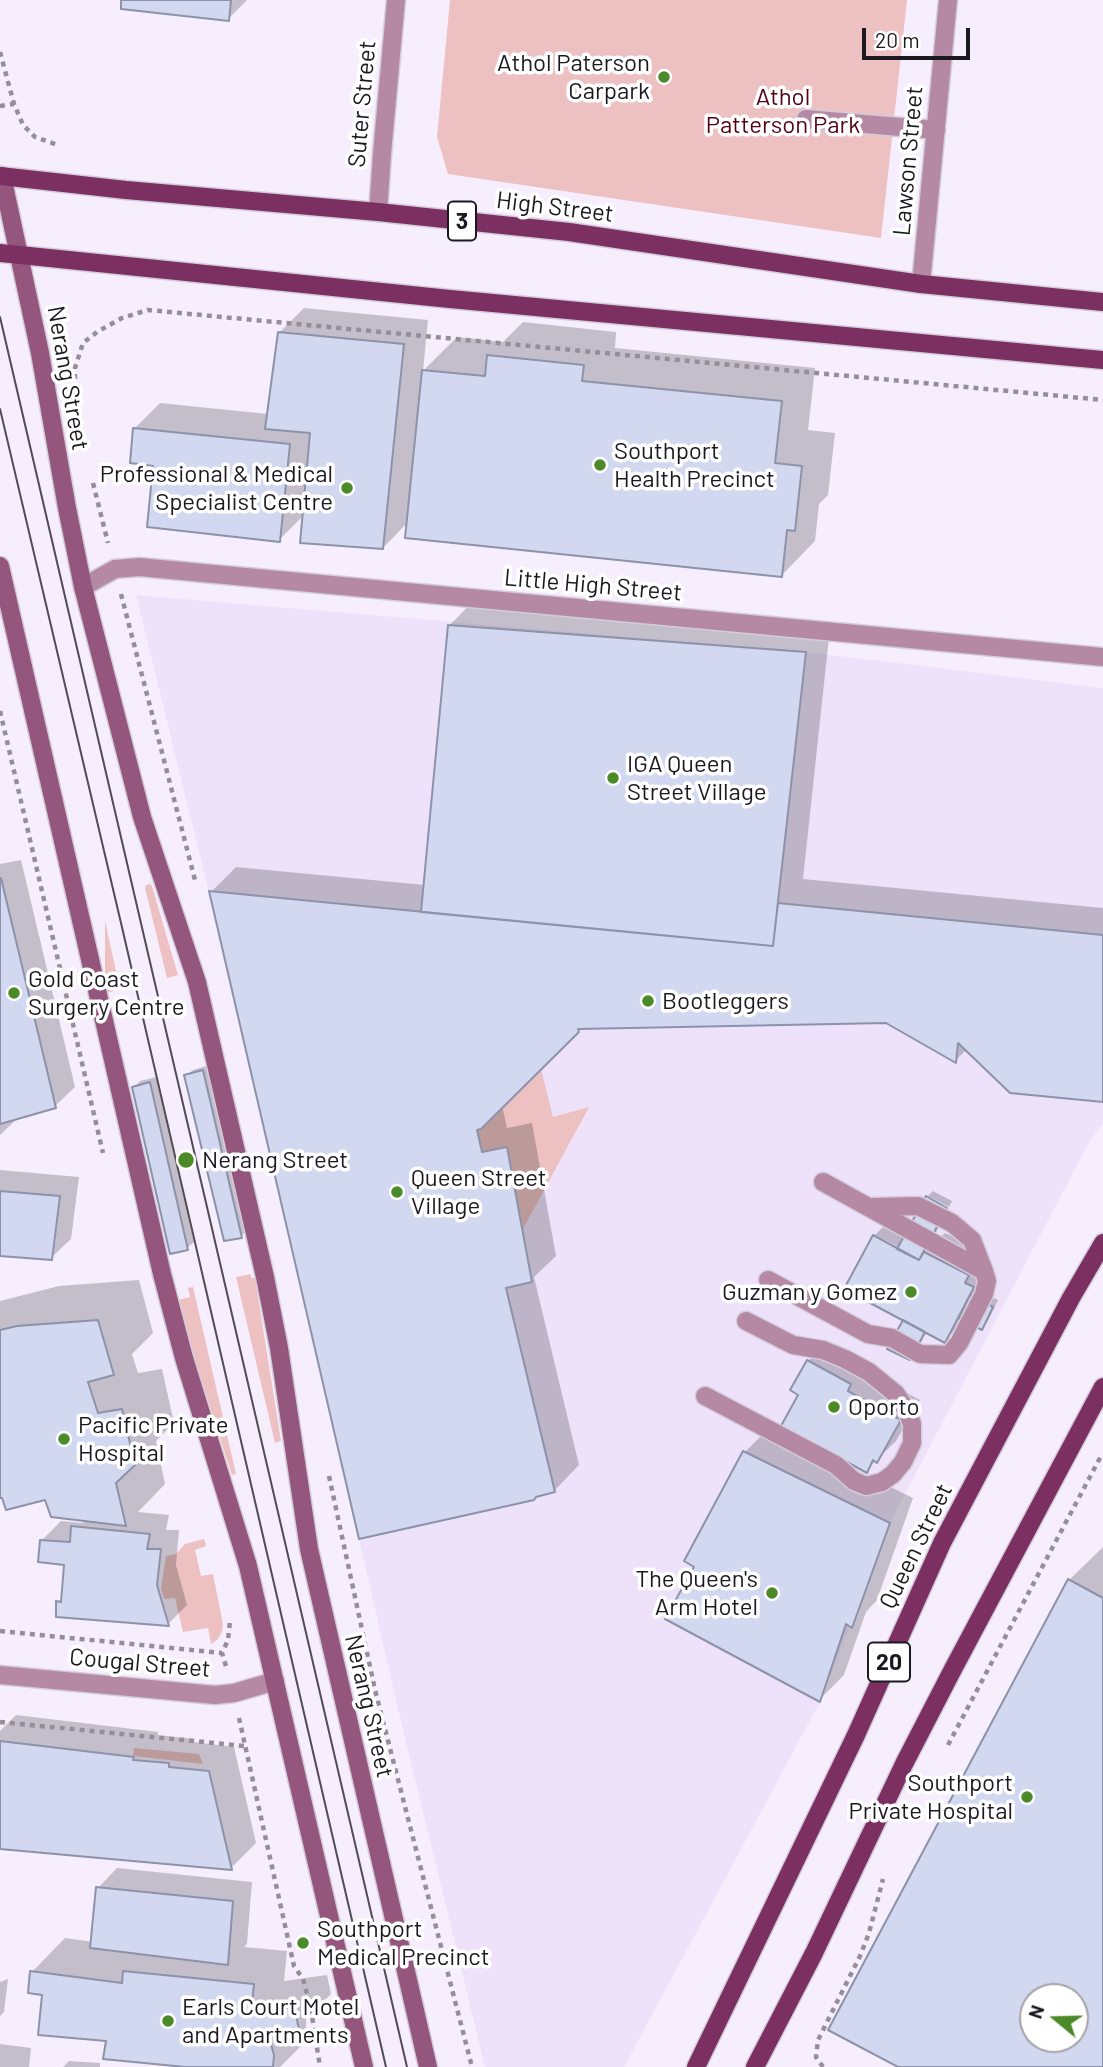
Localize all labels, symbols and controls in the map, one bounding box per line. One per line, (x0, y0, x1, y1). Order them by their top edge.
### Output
scale bar (865, 14, 974, 58)
text: 20 m (875, 27, 920, 52)
street label: Suter Street (342, 39, 382, 169)
place label: Athol Paterson Carpark (497, 49, 650, 105)
marker: Athol Paterson Carpark (656, 69, 672, 85)
park label: Athol Patterson Park (706, 83, 860, 139)
street label: Lawson Street (887, 85, 929, 237)
street label: High Street (495, 186, 615, 228)
road number: 3 (448, 202, 476, 241)
street label: Nerang Street (41, 304, 95, 452)
place label: Southport Health Precinct (614, 437, 775, 493)
marker: Southport Health Precinct (592, 457, 608, 473)
place label: Professional & Medical Specialist Centre (100, 460, 333, 516)
marker: Professional & Medical Specialist Centre (339, 480, 355, 496)
street label: Little High Street (503, 563, 683, 607)
place label: IGA Queen Street Village (627, 750, 767, 806)
marker: IGA Queen Street Village (605, 770, 621, 786)
place label: Gold Coast Surgery Centre (28, 965, 185, 1021)
marker: Gold Coast Surgery Centre (6, 985, 22, 1001)
place label: Bootleggers (662, 987, 789, 1015)
marker: Bootleggers (640, 993, 656, 1009)
place label: Nerang Street (202, 1146, 348, 1174)
marker: Nerang Street (176, 1150, 196, 1170)
place label: Queen Street Village (411, 1164, 547, 1220)
marker: Queen Street Village (389, 1184, 405, 1200)
place label: Guzman y Gomez (722, 1278, 897, 1306)
marker: Guzman y Gomez (903, 1284, 919, 1300)
place label: Oporto (848, 1393, 920, 1421)
marker: Oporto (826, 1399, 842, 1415)
place label: Pacific Private Hospital (78, 1411, 229, 1467)
marker: Pacific Private Hospital (56, 1431, 72, 1447)
street label: Queen Street (873, 1479, 959, 1613)
place label: The Queen's Arm Hotel (635, 1565, 758, 1621)
marker: The Queen's Arm Hotel (764, 1585, 780, 1601)
street label: Nerang Street (339, 1632, 399, 1780)
street label: Cougal Street (68, 1642, 212, 1684)
road number: 20 (868, 1642, 910, 1681)
place label: Southport Private Hospital (848, 1769, 1013, 1825)
marker: Southport Private Hospital (1019, 1789, 1035, 1805)
place label: Southport Medical Precinct (317, 1915, 489, 1971)
marker: Southport Medical Precinct (295, 1935, 311, 1951)
north arrow (1019, 1983, 1089, 2053)
place label: Earls Court Motel and Apartments (182, 1993, 359, 2049)
text: N (1023, 2002, 1048, 2021)
marker: Earls Court Motel and Apartments (160, 2013, 176, 2029)

